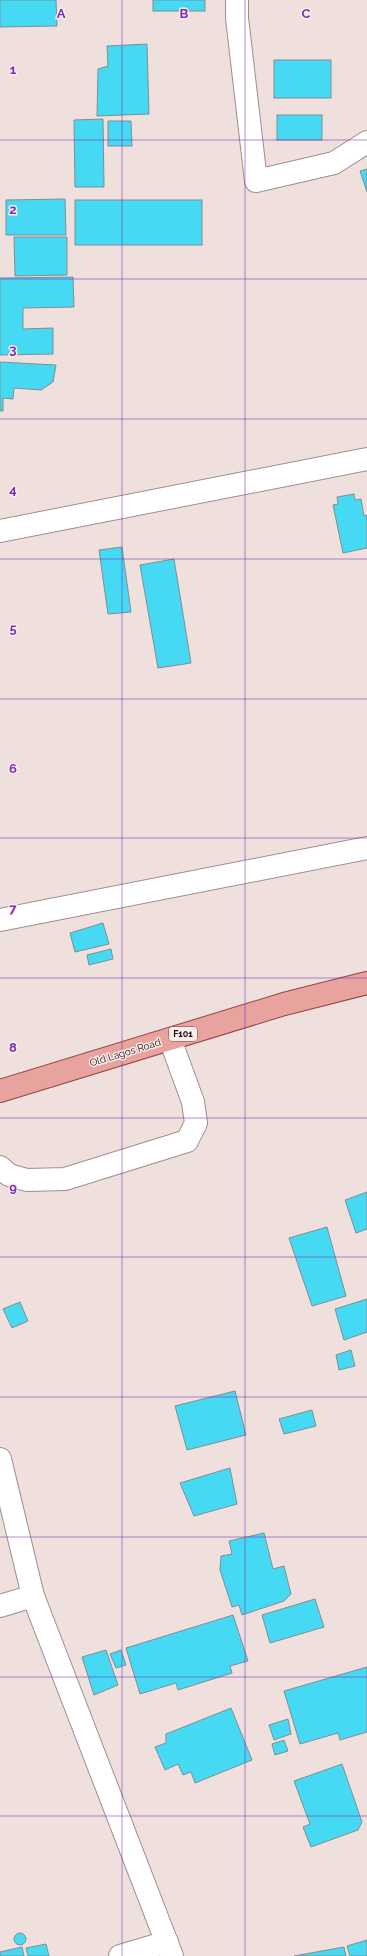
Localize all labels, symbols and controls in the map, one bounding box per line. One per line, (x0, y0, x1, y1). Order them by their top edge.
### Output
text: A (57, 6, 66, 21)
text: B (180, 6, 189, 21)
text: C (302, 6, 311, 21)
text: 1 (10, 62, 17, 77)
text: 2 (9, 202, 17, 217)
text: 3 (9, 342, 17, 357)
text: 4 (9, 482, 17, 497)
text: 5 (9, 621, 17, 636)
text: 6 (9, 761, 17, 776)
text: 7 (9, 901, 17, 916)
road number: F101 (169, 1027, 197, 1041)
street label: Old Lagos Road (88, 1036, 162, 1069)
text: 8 (9, 1040, 17, 1055)
text: 9 (9, 1180, 17, 1195)

